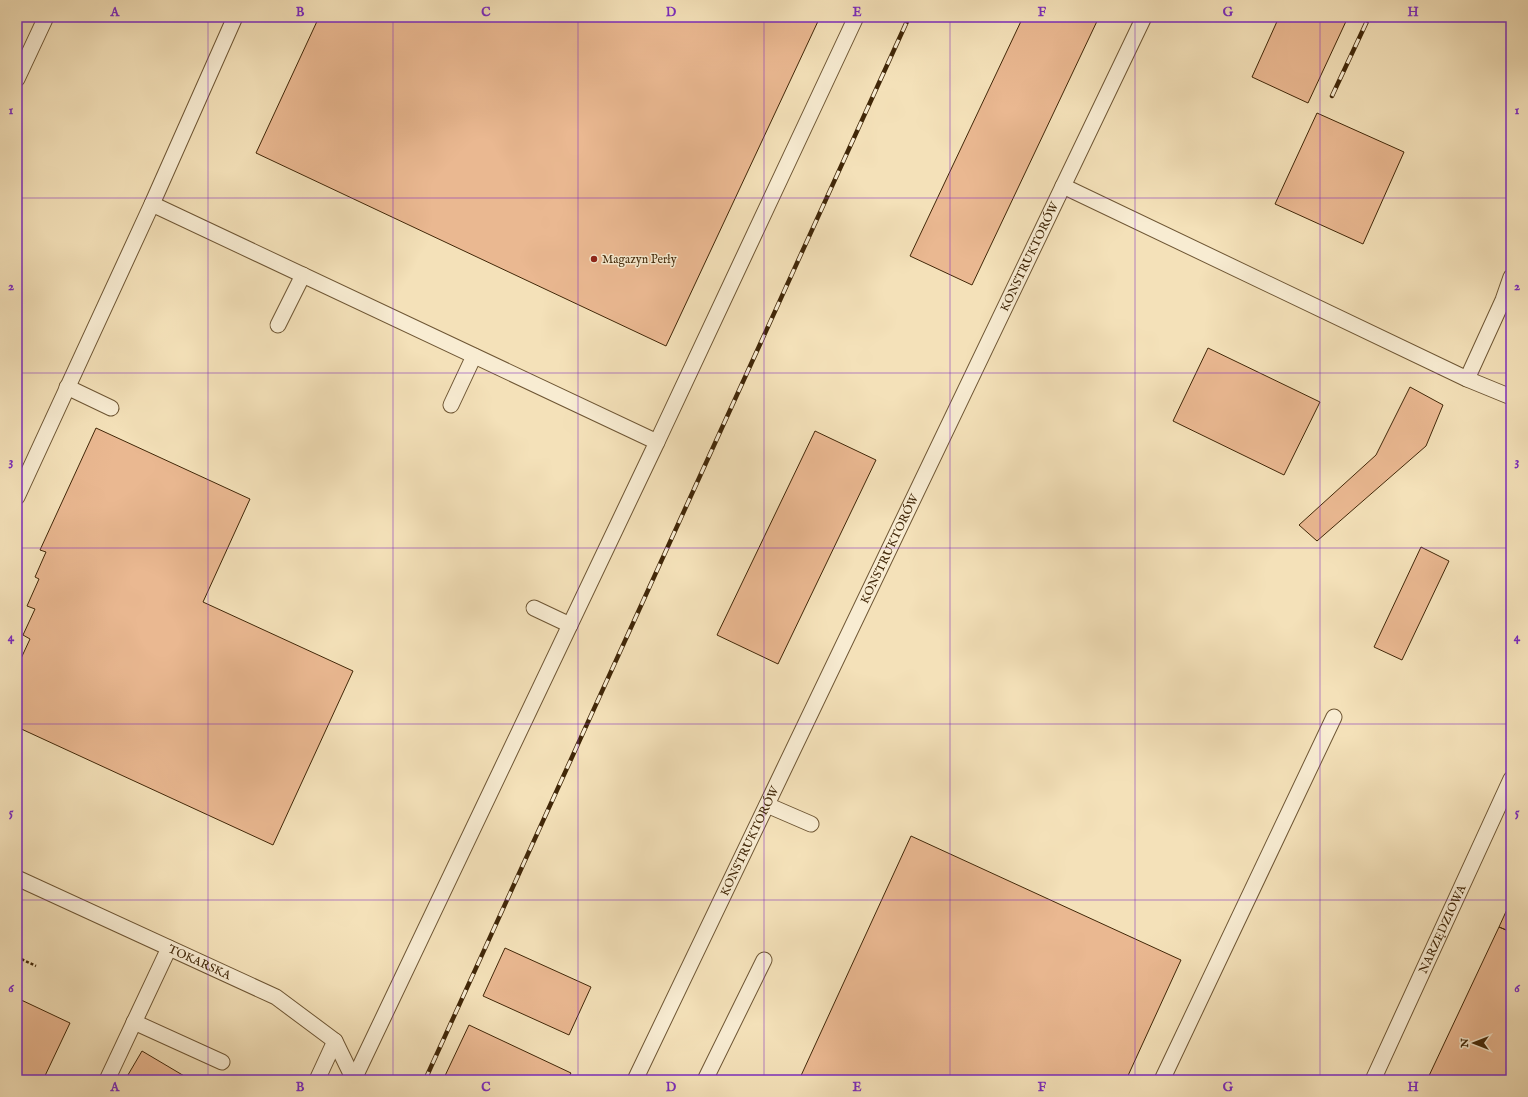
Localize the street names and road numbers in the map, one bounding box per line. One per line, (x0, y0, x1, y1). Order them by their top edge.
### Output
street label: KONSTRUKTORÓW (997, 199, 1062, 314)
street label: KONSTRUKTORÓW (857, 491, 922, 606)
street label: KONSTRUKTORÓW (717, 783, 782, 898)
street label: NARZĘDZIOWA (1415, 882, 1469, 976)
street label: TOKARSKA (166, 941, 234, 983)

